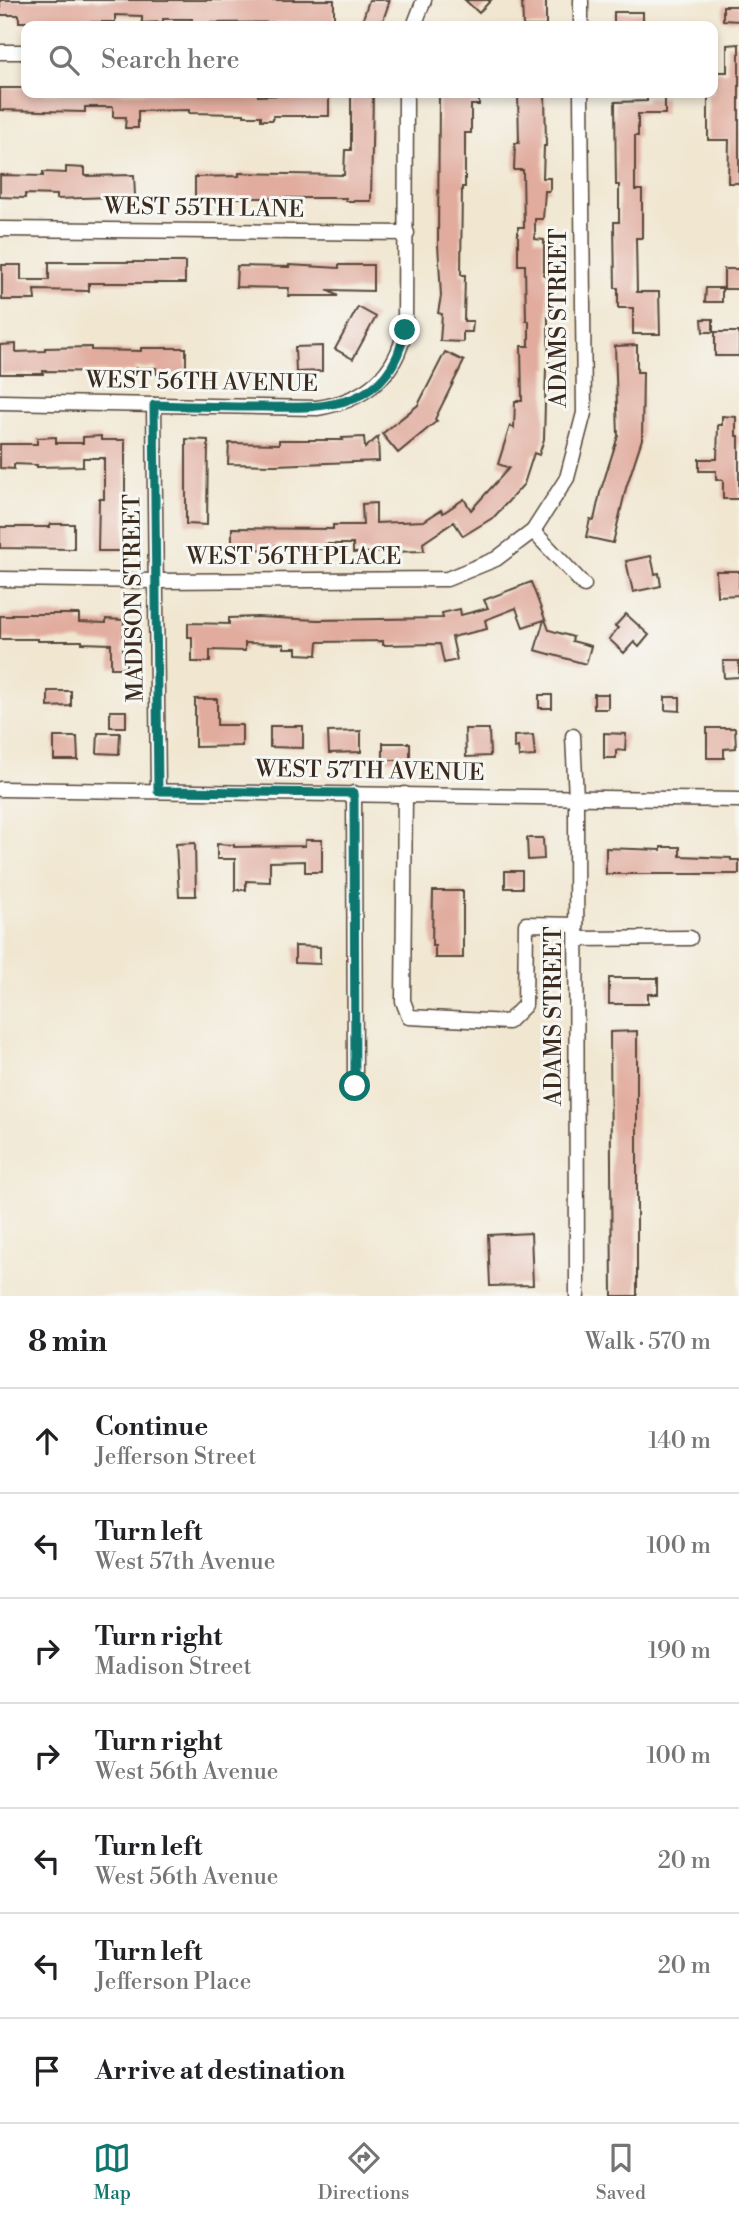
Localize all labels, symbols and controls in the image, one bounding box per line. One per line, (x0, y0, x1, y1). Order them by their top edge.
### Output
search box (21, 21, 718, 98)
icon: search (45, 41, 83, 79)
text: Search here (101, 44, 240, 76)
street label: WEST 55TH LANE (103, 192, 304, 224)
street label: ADAMS STREET (545, 228, 573, 409)
route end (389, 314, 420, 345)
street label: WEST 56TH AVENUE (85, 366, 318, 398)
street label: MADISON STREET (118, 494, 150, 702)
street label: WEST 56TH PLACE (186, 543, 401, 571)
street label: WEST 57TH AVENUE (254, 755, 485, 787)
street label: ADAMS STREET (540, 926, 568, 1107)
route start (339, 1070, 370, 1101)
text: 8 min (28, 1323, 107, 1361)
text: Walk · 570 m (585, 1328, 711, 1356)
text: Continue (95, 1411, 208, 1443)
icon: ahead (28, 1422, 66, 1460)
text: 140 m (648, 1427, 711, 1455)
text: Jefferson Street (95, 1443, 256, 1471)
text: Turn left (95, 1516, 203, 1548)
icon: left (28, 1527, 66, 1565)
text: 100 m (646, 1532, 711, 1560)
text: West 57th Avenue (95, 1548, 275, 1576)
text: Turn right (95, 1621, 223, 1653)
icon: right (28, 1632, 66, 1670)
text: 190 m (648, 1637, 711, 1665)
text: Madison Street (95, 1653, 252, 1681)
text: Turn right (95, 1726, 223, 1758)
icon: right (28, 1737, 66, 1775)
text: 100 m (646, 1742, 711, 1770)
text: West 56th Avenue (95, 1758, 278, 1786)
text: Turn left (95, 1831, 203, 1863)
icon: left (28, 1842, 66, 1880)
text: 20 m (658, 1847, 711, 1875)
text: West 56th Avenue (95, 1863, 278, 1891)
text: Turn left (95, 1936, 203, 1968)
icon: left (28, 1947, 66, 1985)
text: 20 m (658, 1952, 711, 1980)
text: Jefferson Place (95, 1968, 251, 1996)
icon: arrive (28, 2052, 66, 2090)
text: Arrive at destination (95, 2055, 345, 2087)
tab: Map (93, 2139, 131, 2205)
tab: Directions (318, 2139, 409, 2205)
tab: Saved (596, 2139, 646, 2205)

